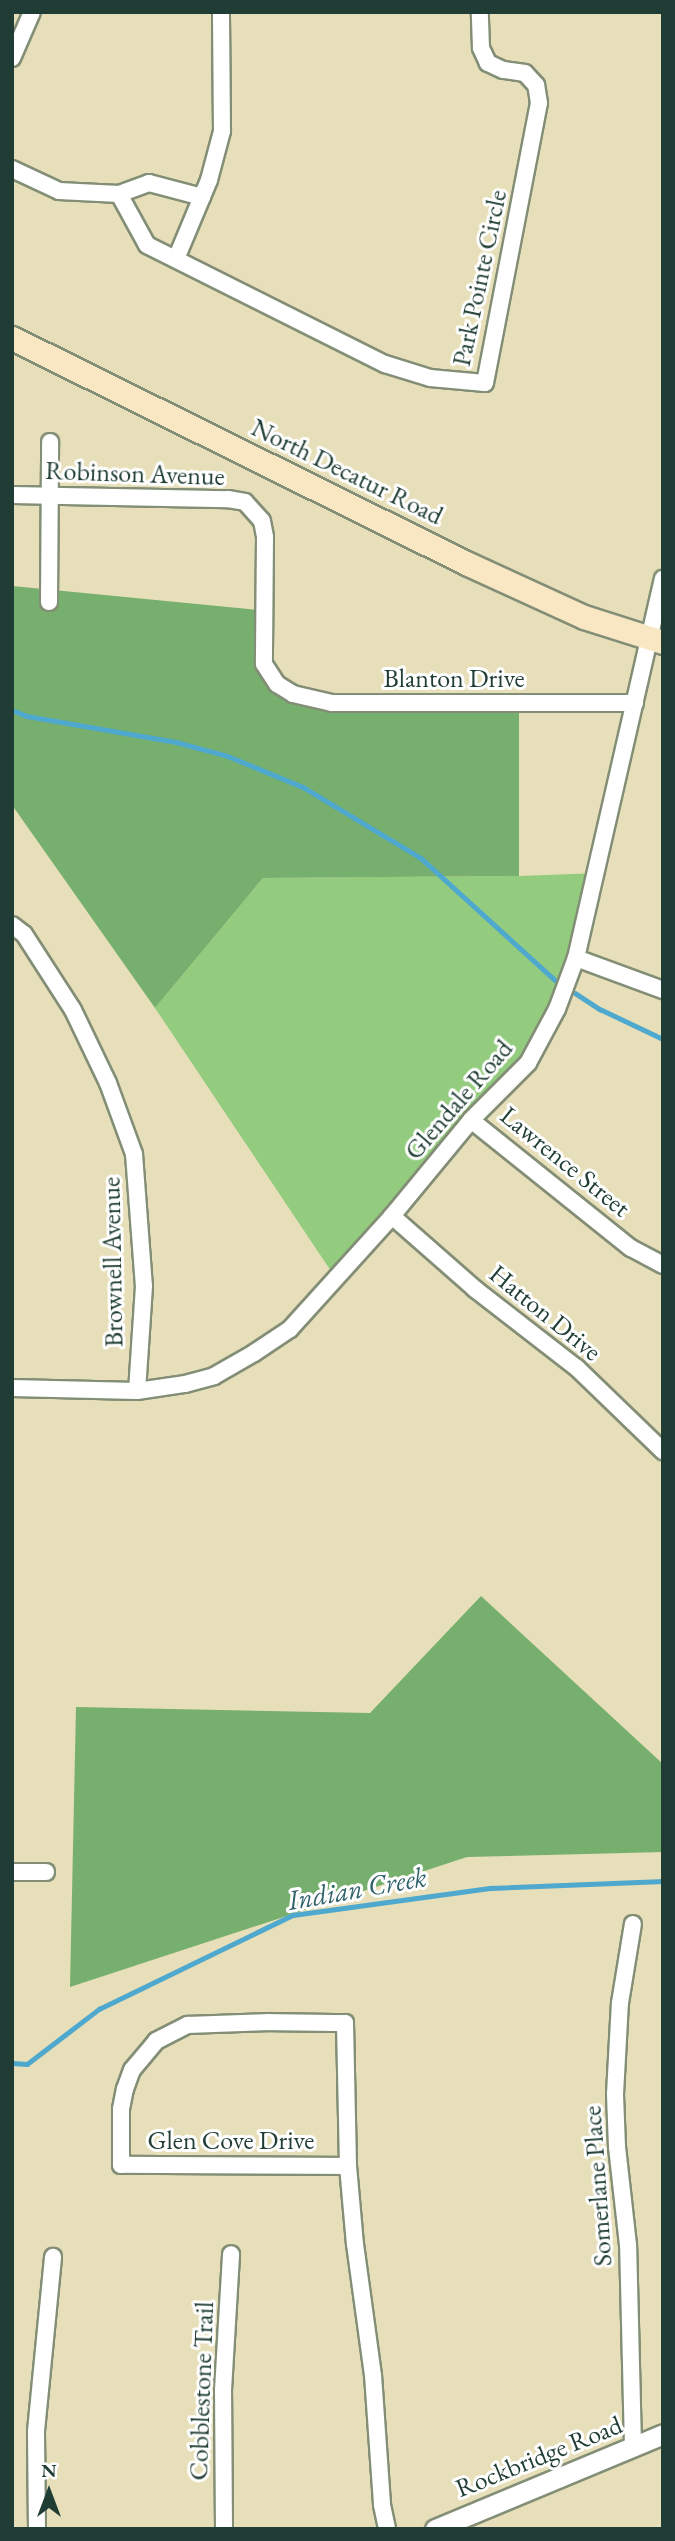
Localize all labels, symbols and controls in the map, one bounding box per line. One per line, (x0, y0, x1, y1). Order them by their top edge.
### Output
street label: Park Pointe Circle (446, 187, 514, 369)
street label: North Decatur Road (246, 412, 448, 532)
street label: Robinson Avenue (45, 455, 225, 493)
street label: Blanton Drive (383, 663, 525, 695)
street label: Glendale Road (398, 1034, 520, 1166)
street label: Lawrence Street (494, 1100, 636, 1224)
street label: Brownell Avenue (96, 1177, 130, 1347)
street label: Hatton Drive (483, 1258, 607, 1368)
water label: Indian Creek (285, 1859, 429, 1917)
street label: Somerlane Place (577, 2105, 619, 2267)
street label: Glen Cove Drive (148, 2125, 314, 2157)
street label: Cobblestone Trail (183, 2301, 221, 2481)
street label: Rockbridge Road (451, 2409, 627, 2505)
north arrow (14, 2457, 84, 2527)
text: N (41, 2458, 57, 2483)

